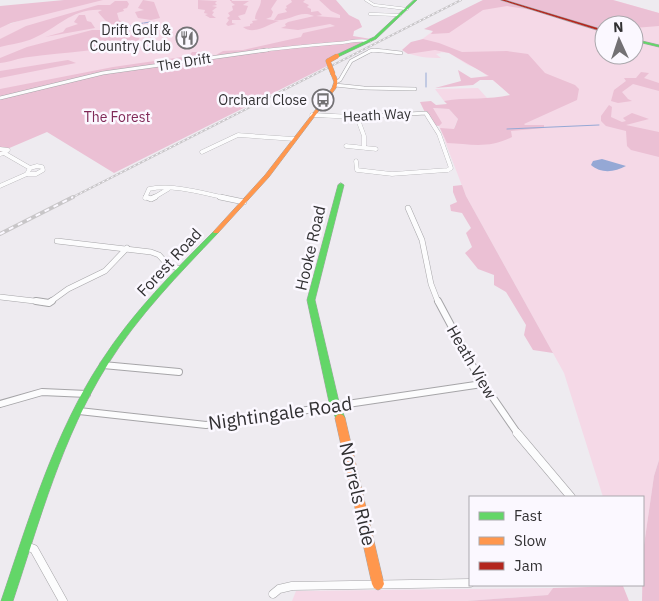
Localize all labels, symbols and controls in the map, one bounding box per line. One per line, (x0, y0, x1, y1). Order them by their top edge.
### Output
north arrow (594, 15, 644, 65)
text: N (613, 18, 624, 36)
place label: Drift Golf & Country Club (90, 21, 171, 55)
restaurant icon: Drift Golf & Country Club (175, 26, 199, 50)
street label: The Drift (156, 49, 212, 75)
bus stop icon: Orchard Close (311, 88, 335, 112)
place label: Orchard Close (218, 91, 307, 109)
street label: Heath Way (343, 104, 411, 126)
park label: The Forest (84, 108, 150, 126)
street label: Hooke Road (290, 203, 330, 293)
street label: Forest Road (132, 224, 206, 300)
street label: Heath View (443, 322, 501, 402)
street label: Nightingale Road (206, 391, 354, 435)
street label: Norrels Ride (334, 440, 382, 548)
legend (469, 496, 644, 586)
text: Fast (514, 506, 542, 525)
text: Slow (514, 531, 547, 550)
text: Jam (514, 556, 543, 575)

